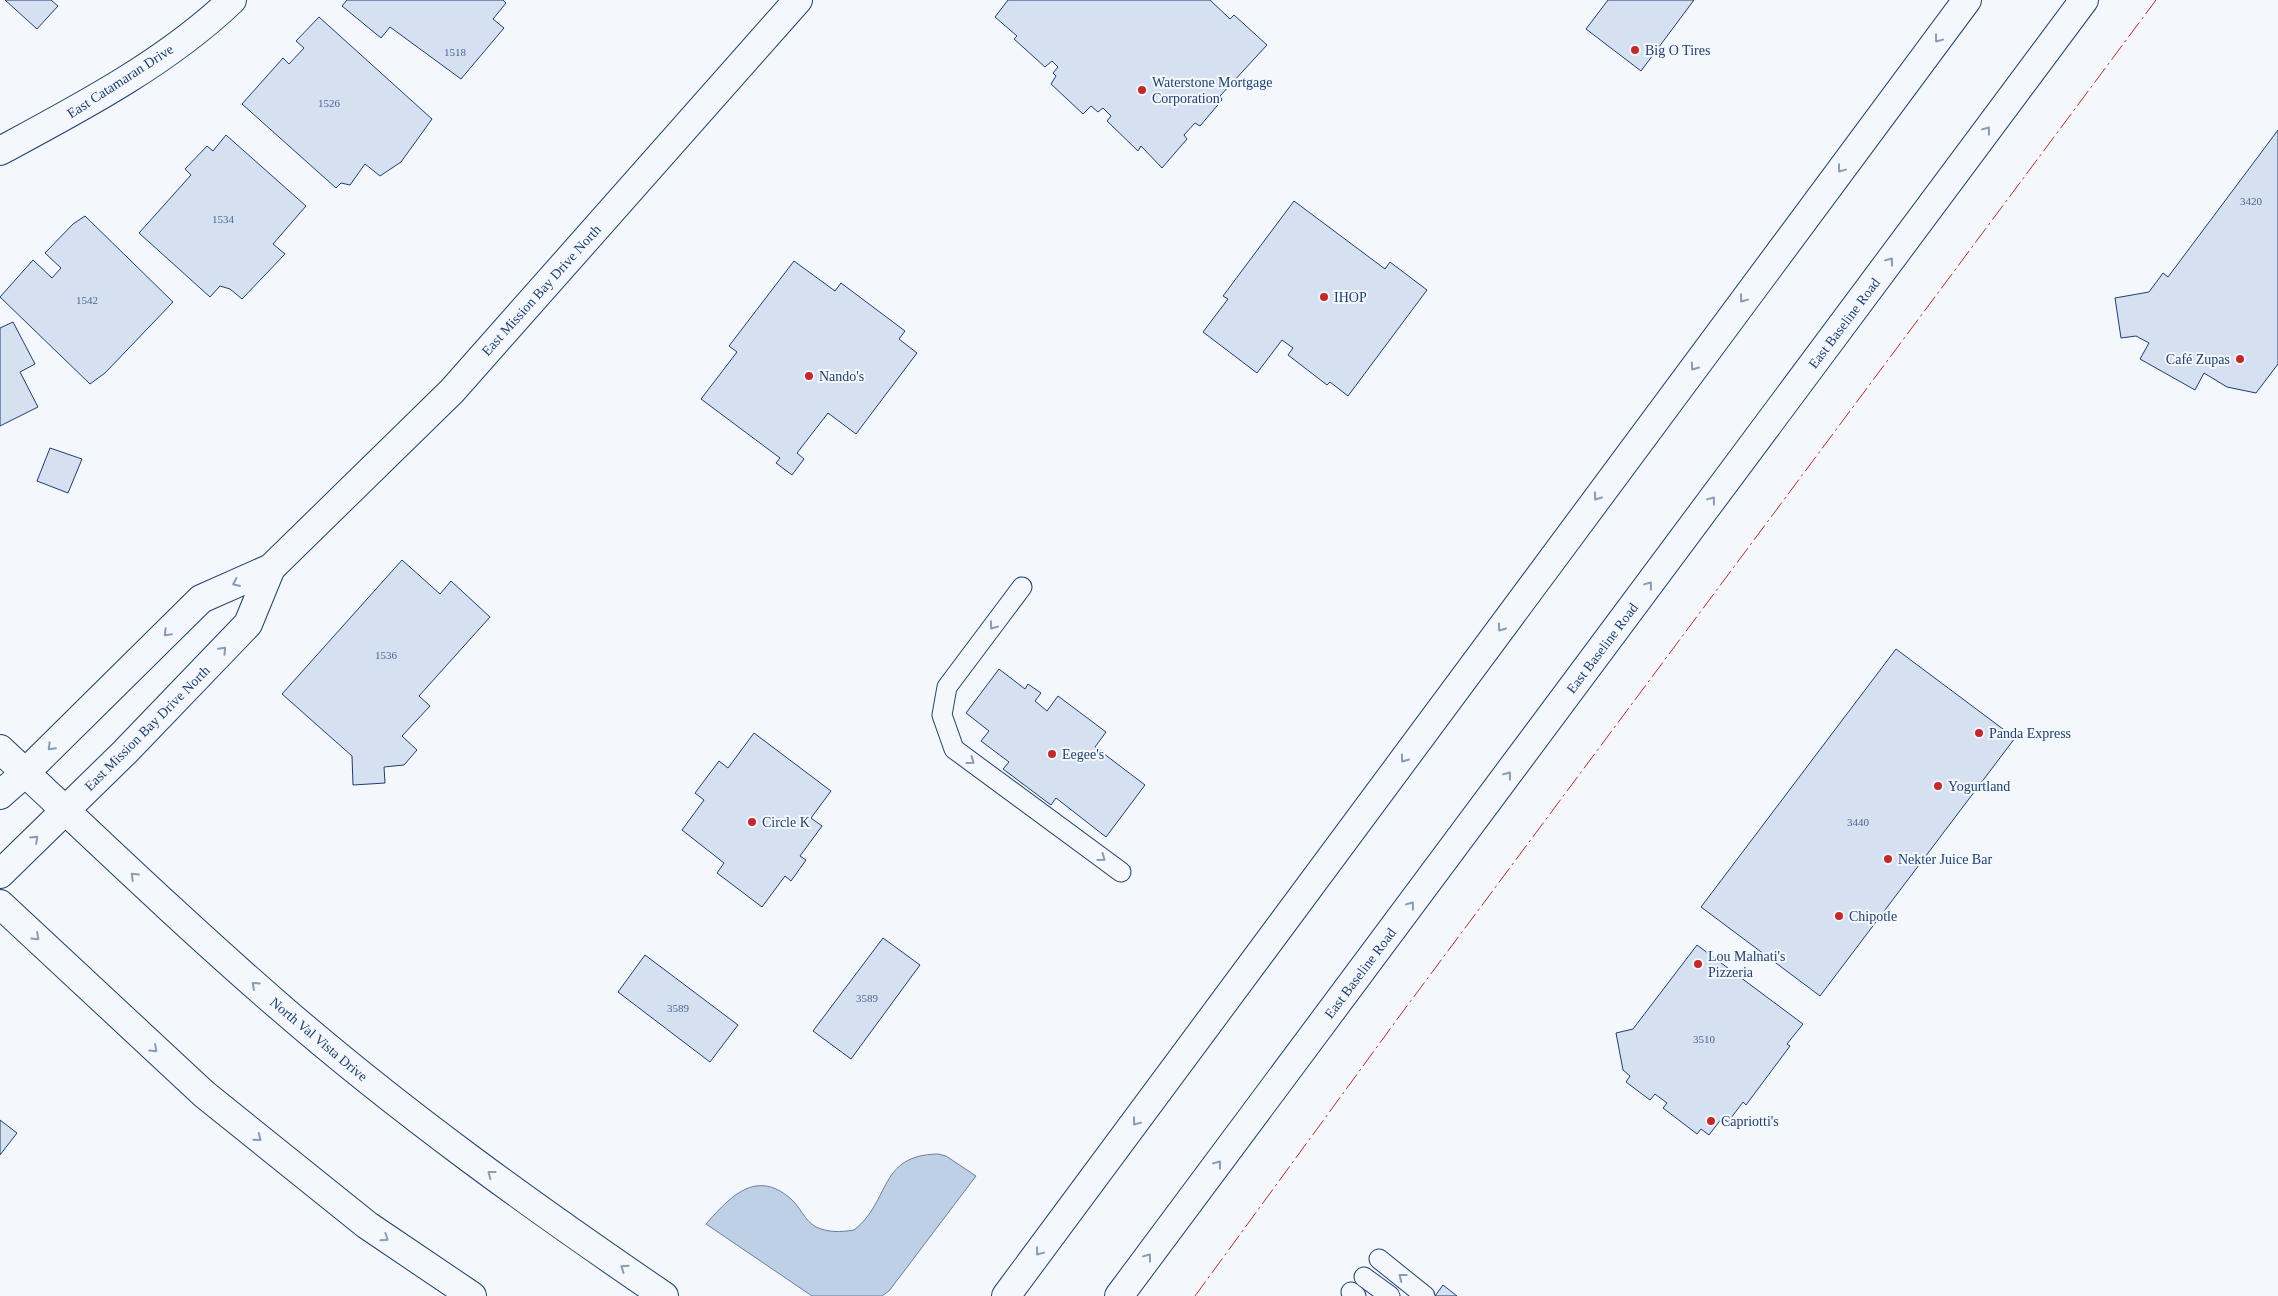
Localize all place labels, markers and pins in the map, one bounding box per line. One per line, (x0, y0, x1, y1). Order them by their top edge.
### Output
place label: Big O Tires (1645, 43, 1710, 58)
marker: Big O Tires (1629, 44, 1641, 56)
place label: Waterstone Mortgage Corporation (1152, 75, 1273, 106)
marker: Waterstone Mortgage Corporation (1136, 84, 1148, 96)
place label: IHOP (1334, 290, 1367, 305)
marker: IHOP (1318, 291, 1330, 303)
place label: Café Zupas (2166, 352, 2230, 367)
marker: Café Zupas (2234, 353, 2246, 365)
place label: Nando's (819, 369, 864, 384)
marker: Nando's (803, 370, 815, 382)
place label: Panda Express (1989, 726, 2071, 741)
marker: Panda Express (1973, 727, 1985, 739)
place label: Eegee's (1062, 747, 1104, 762)
marker: Eegee's (1046, 748, 1058, 760)
place label: Yogurtland (1948, 779, 2010, 794)
marker: Yogurtland (1932, 780, 1944, 792)
place label: Circle K (762, 815, 810, 830)
marker: Circle K (746, 816, 758, 828)
place label: Nekter Juice Bar (1898, 852, 1992, 867)
marker: Nekter Juice Bar (1882, 853, 1894, 865)
place label: Chipotle (1849, 909, 1897, 924)
marker: Chipotle (1833, 910, 1845, 922)
place label: Lou Malnati's Pizzeria (1708, 949, 1786, 980)
marker: Lou Malnati's Pizzeria (1692, 958, 1704, 970)
place label: Capriotti's (1721, 1114, 1779, 1129)
marker: Capriotti's (1705, 1115, 1717, 1127)

